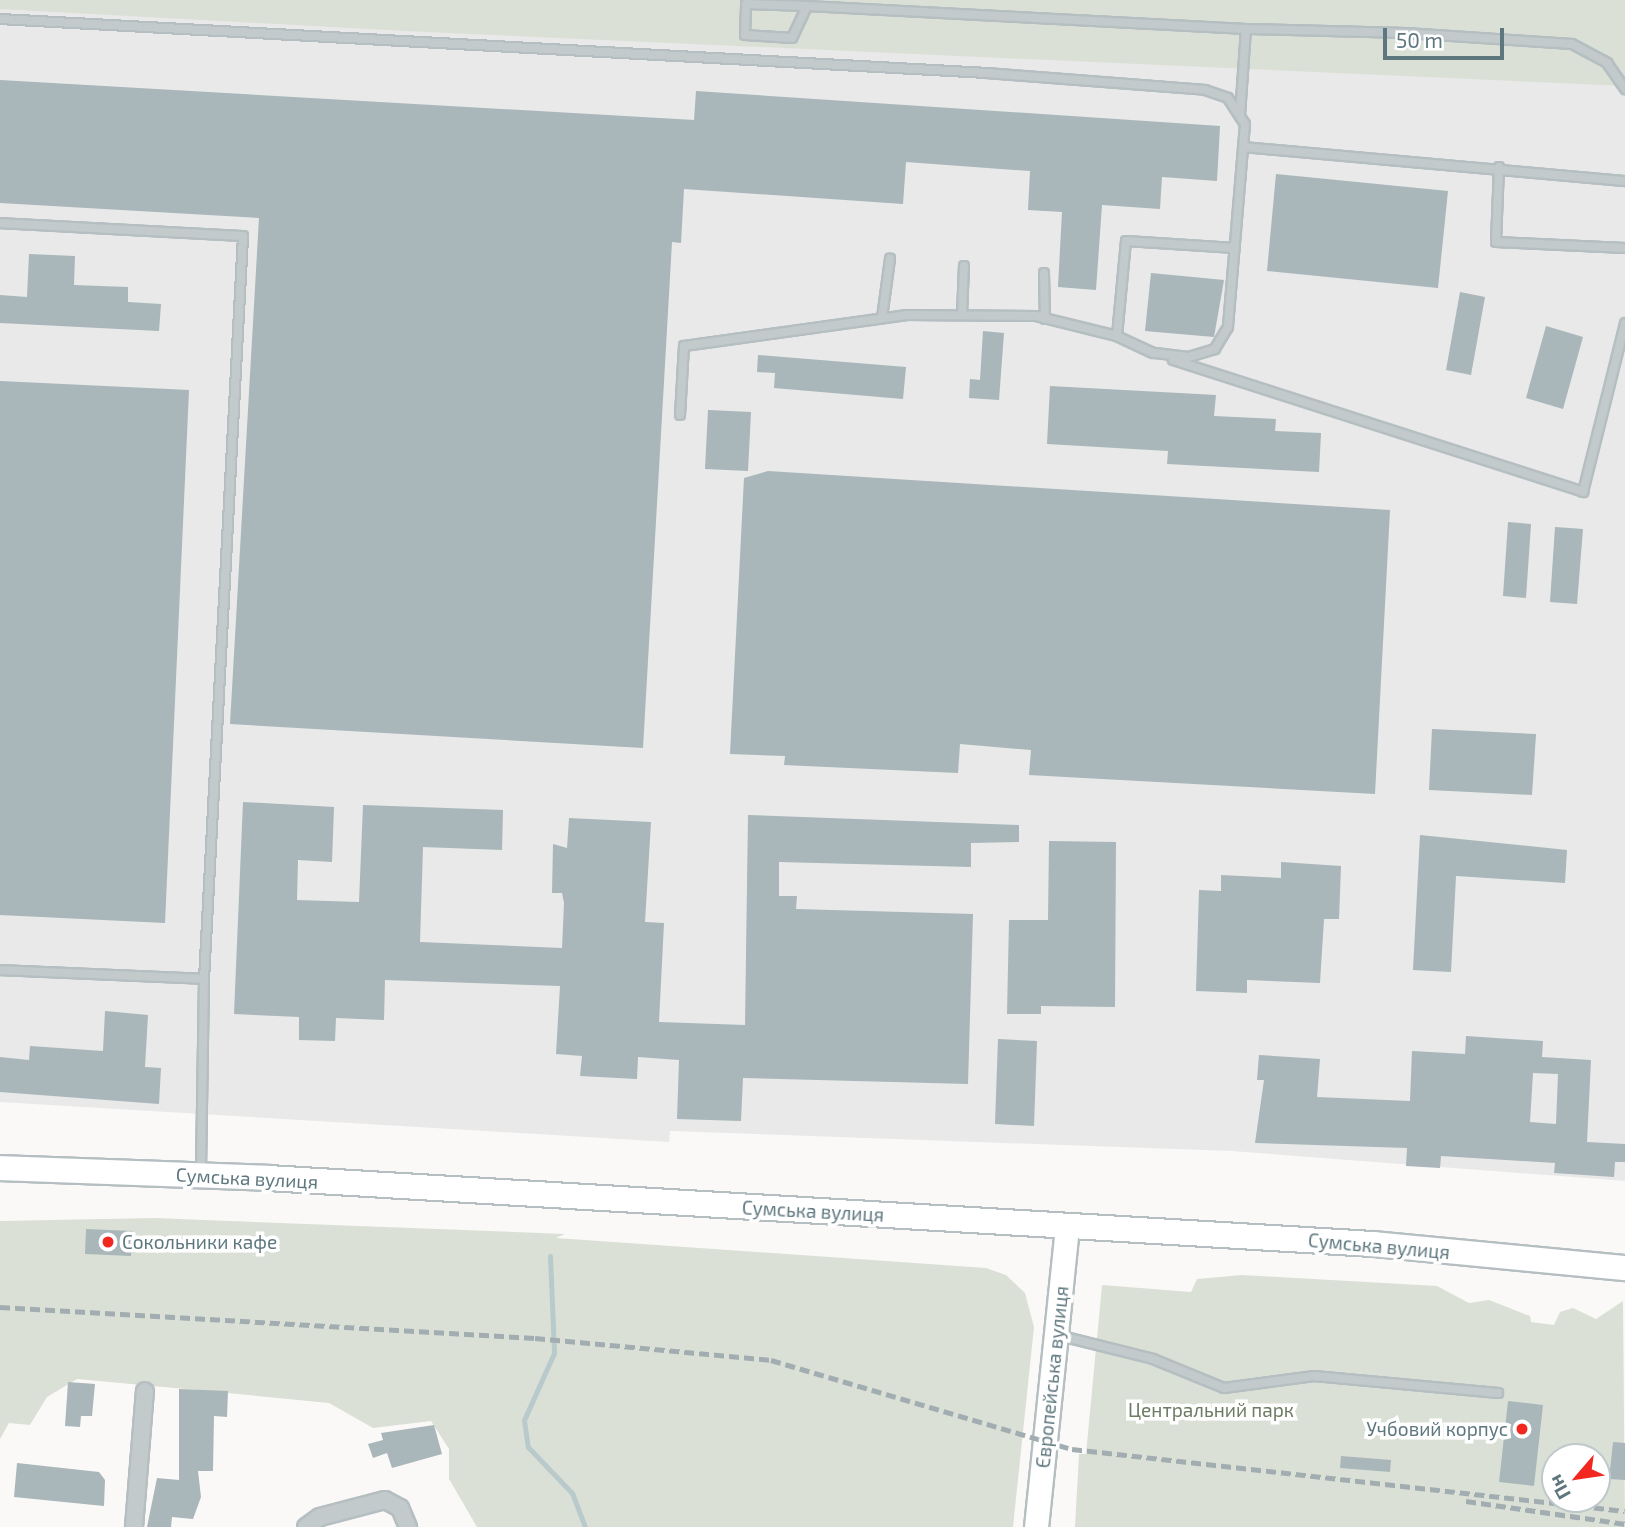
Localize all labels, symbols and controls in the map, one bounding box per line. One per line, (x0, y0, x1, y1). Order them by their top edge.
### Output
scale bar (1387, 14, 1508, 58)
text: 50 m (1396, 27, 1443, 52)
street label: Сумська вулиця (175, 1163, 319, 1193)
street label: Сумська вулиця (741, 1196, 885, 1226)
street label: Сумська вулиця (1307, 1228, 1451, 1264)
place label: Сокольники кафе (122, 1231, 277, 1253)
marker: Сокольники кафе (100, 1234, 116, 1250)
street label: Європейська вулиця (1031, 1285, 1073, 1469)
park label: Центральний парк (1128, 1399, 1294, 1421)
place label: Учбовий корпус (1366, 1418, 1508, 1440)
marker: Учбовий корпус (1514, 1421, 1530, 1437)
north arrow (1541, 1443, 1611, 1513)
text: Пн (1543, 1471, 1575, 1504)

